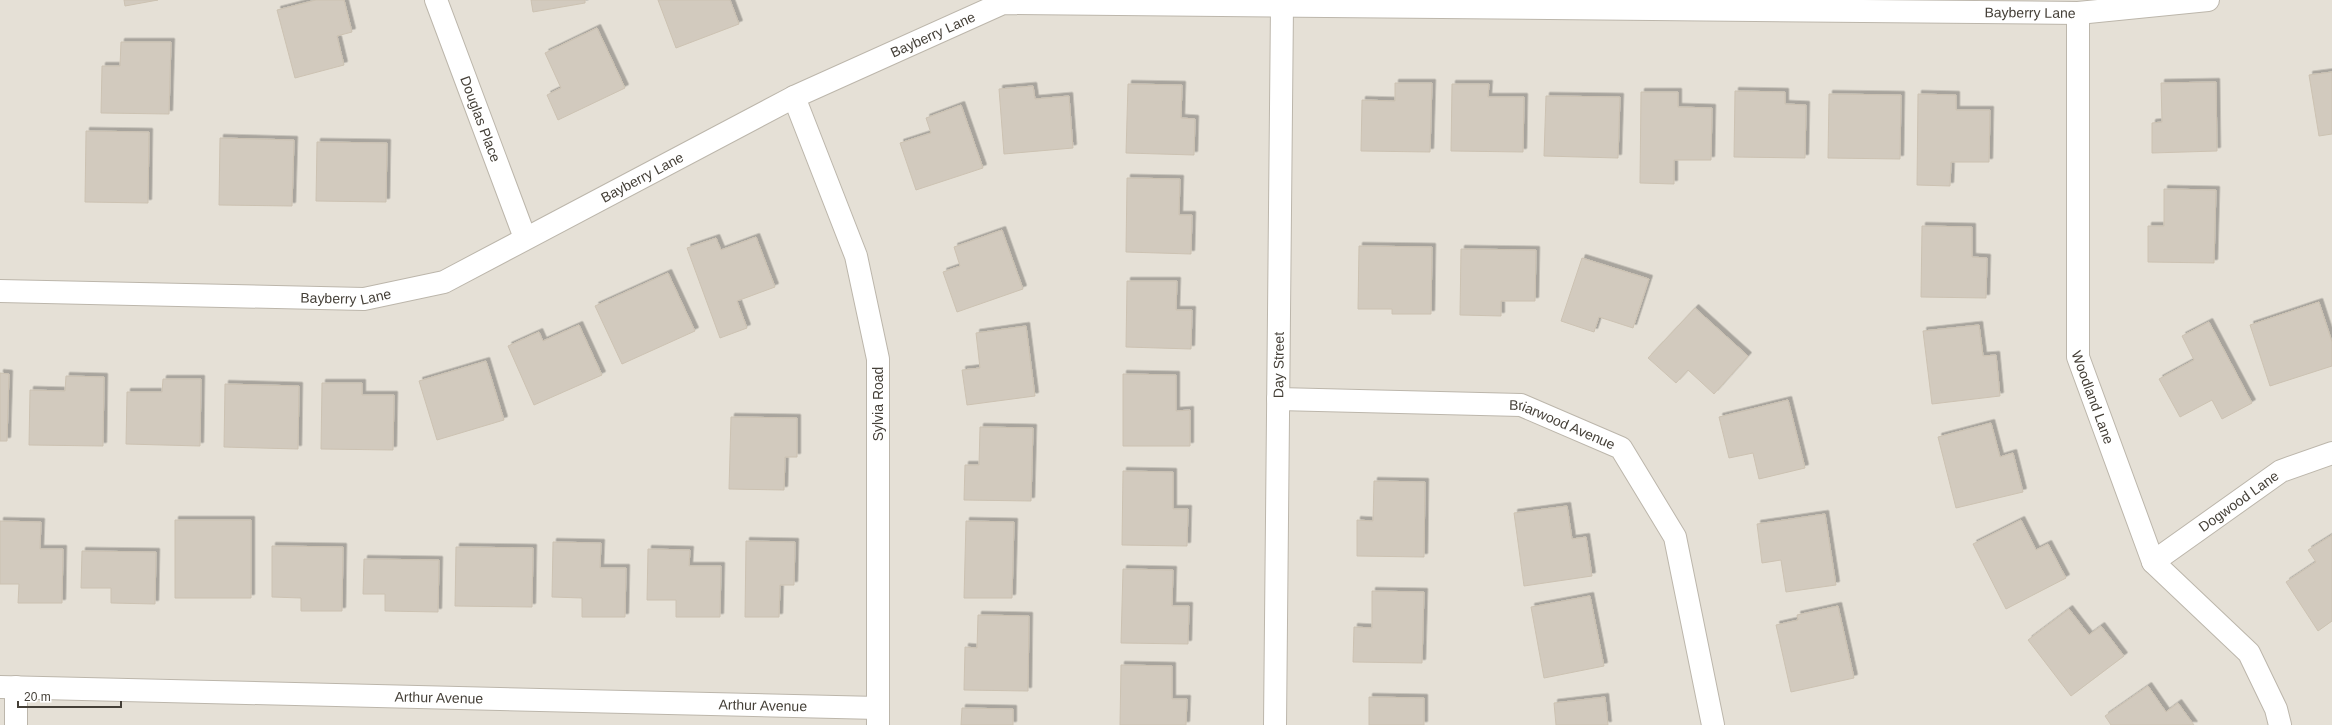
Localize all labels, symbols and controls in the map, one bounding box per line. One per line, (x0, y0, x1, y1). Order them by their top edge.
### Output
street label: Bayberry Lane (1984, 4, 2076, 21)
street label: Bayberry Lane (888, 8, 978, 61)
street label: Douglas Place (457, 74, 504, 164)
street label: Bayberry Lane (598, 149, 686, 206)
street label: Bayberry Lane (300, 285, 393, 308)
street label: Day Street (1270, 332, 1287, 398)
street label: Woodland Lane (2068, 349, 2117, 446)
street label: Sylvia Road (870, 367, 886, 441)
street label: Briarwood Avenue (1509, 397, 1618, 453)
street label: Dogwood Lane (2196, 467, 2282, 535)
scale bar (18, 683, 121, 709)
street label: Arthur Avenue (394, 688, 484, 707)
text: 20 m (24, 690, 51, 704)
street label: Arthur Avenue (718, 696, 807, 714)

